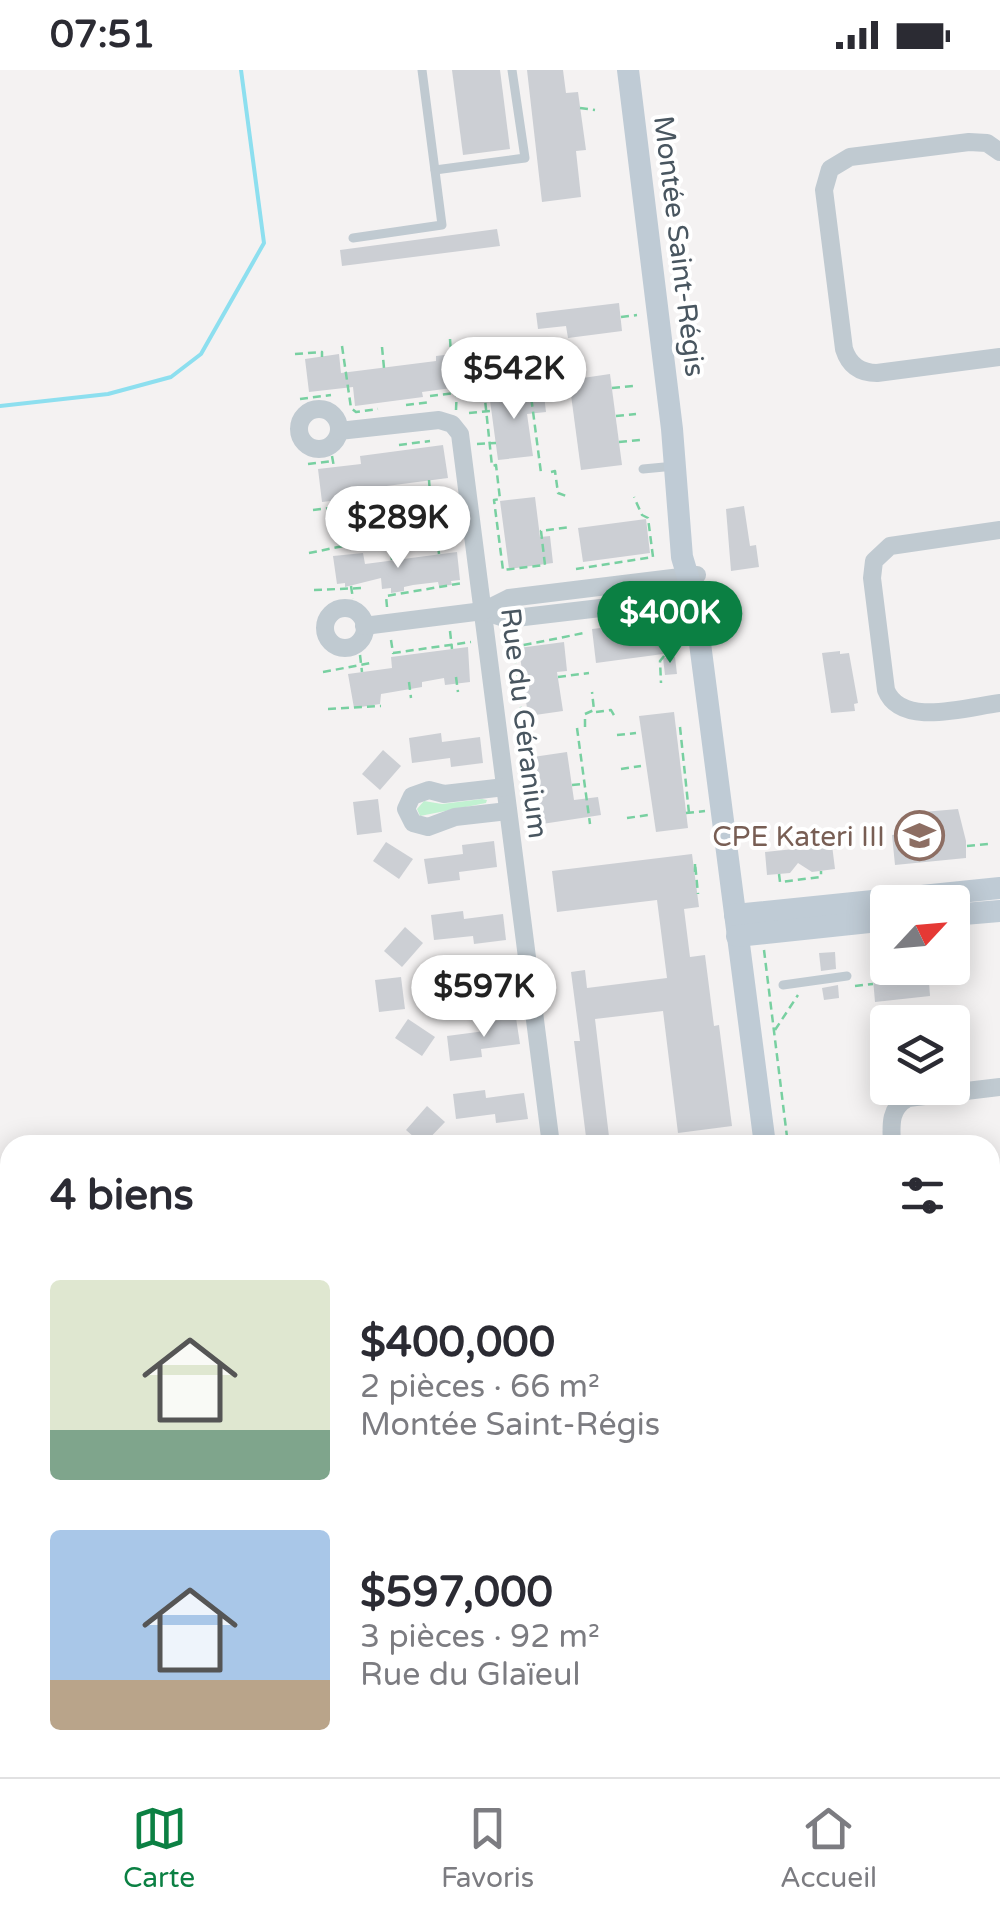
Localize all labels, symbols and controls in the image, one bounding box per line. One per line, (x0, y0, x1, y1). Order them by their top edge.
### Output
text: 07:51 (50, 12, 155, 58)
street label: Montée Saint-Régis (646, 114, 712, 378)
pin: $542K (444, 337, 584, 422)
text: $542K (463, 350, 565, 388)
pin: $289K (328, 486, 468, 571)
text: $289K (347, 499, 449, 537)
pin: $400K (600, 581, 740, 666)
text: $400K (619, 594, 721, 632)
street label: Rue du Géranium (493, 606, 555, 841)
school or university icon: CPE Kateri III (894, 810, 946, 862)
place label: CPE Kateri III (712, 820, 885, 854)
north arrow (870, 885, 970, 985)
map controls (870, 885, 970, 1105)
pin: $597K (414, 955, 554, 1040)
text: $597K (433, 968, 535, 1006)
button: layers (870, 1005, 970, 1105)
icon: filters (895, 1168, 950, 1223)
text: 4 biens (50, 1170, 194, 1221)
text: $400,000 (360, 1317, 555, 1368)
icon: home (130, 1320, 250, 1440)
text: 2 pièces · 66 m² (360, 1368, 600, 1406)
text: Montée Saint-Régis (360, 1406, 660, 1444)
text: $597,000 (360, 1567, 553, 1618)
icon: home (130, 1570, 250, 1690)
text: 3 pièces · 92 m² (360, 1618, 600, 1656)
text: Rue du Glaïeul (360, 1656, 580, 1694)
tab: Carte (123, 1801, 195, 1895)
tab: Favoris (441, 1801, 534, 1895)
tab: Accueil (780, 1801, 877, 1895)

